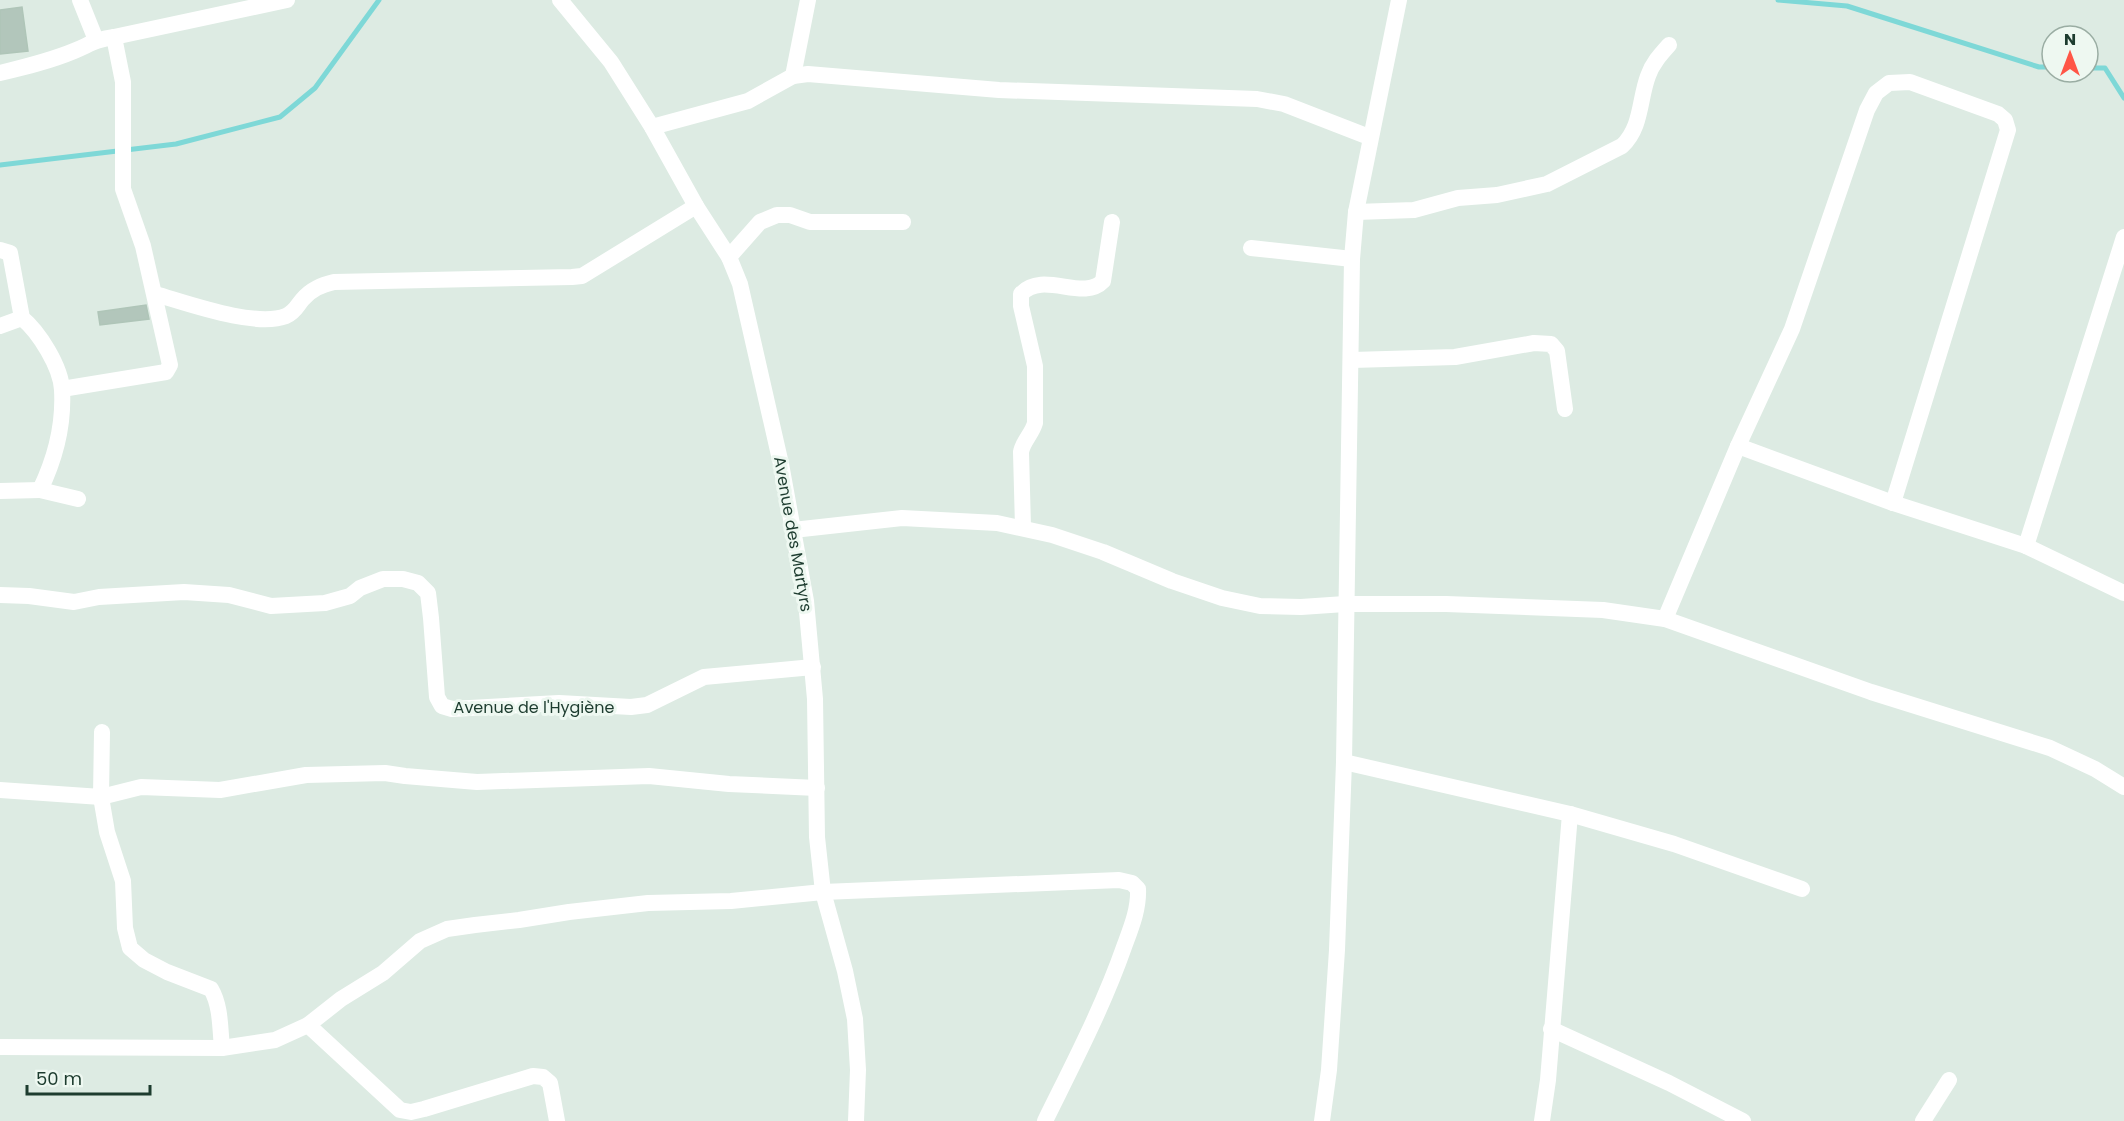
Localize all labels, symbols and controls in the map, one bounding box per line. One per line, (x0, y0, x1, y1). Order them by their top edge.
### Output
north arrow (2040, 24, 2100, 84)
text: N (2064, 28, 2076, 51)
street label: Avenue des Martyrs (768, 454, 818, 614)
street label: Avenue de l'Hygiène (454, 696, 614, 719)
scale bar (27, 1058, 150, 1096)
text: 50 m (36, 1066, 82, 1091)

